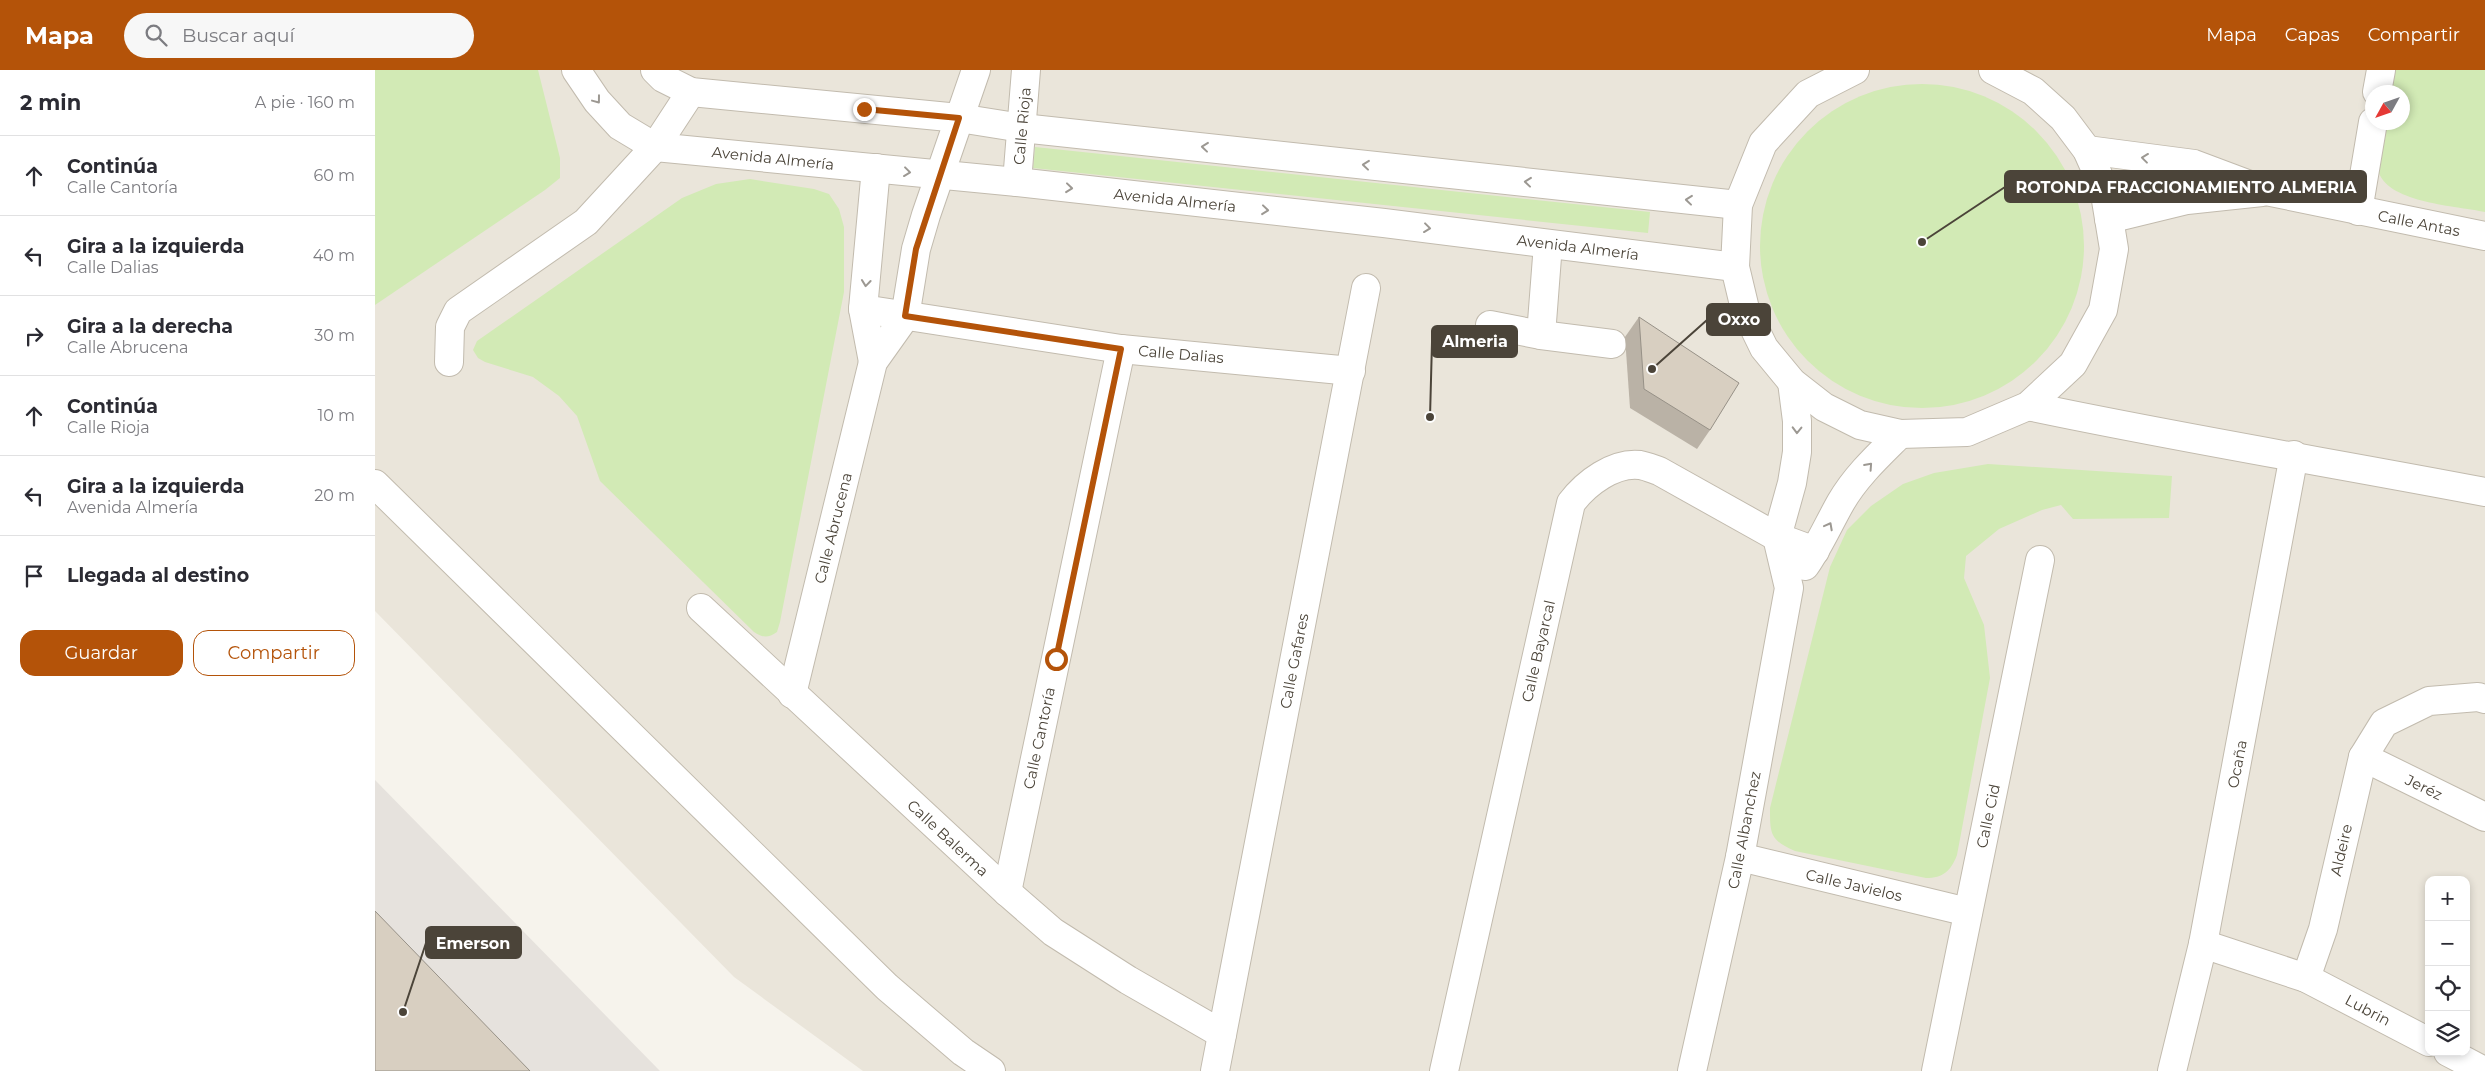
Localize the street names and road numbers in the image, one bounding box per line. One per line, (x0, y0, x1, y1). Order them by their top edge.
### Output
street label: Calle Rioja (1009, 86, 1035, 166)
street label: Avenida Almería (711, 142, 835, 174)
street label: Avenida Almería (1113, 184, 1237, 216)
street label: Calle Antas (2376, 206, 2462, 240)
street label: Avenida Almería (1516, 230, 1640, 264)
street label: Calle Dalias (1137, 341, 1225, 367)
street label: Calle Abrucena (810, 470, 856, 586)
street label: Calle Bayarcal (1517, 598, 1559, 704)
street label: Calle Gafares (1275, 612, 1313, 710)
street label: Calle Cantoría (1019, 685, 1059, 791)
street label: Ocaña (2223, 738, 2251, 790)
street label: Calle Albanchez (1723, 769, 1765, 890)
street label: Jeréz (2401, 769, 2446, 804)
street label: Calle Cid (1972, 782, 2004, 850)
street label: Calle Balerma (903, 795, 993, 881)
street label: Aldeire (2326, 822, 2356, 878)
street label: Calle Javielos (1804, 865, 1904, 905)
street label: Lubrin (2342, 990, 2394, 1030)

